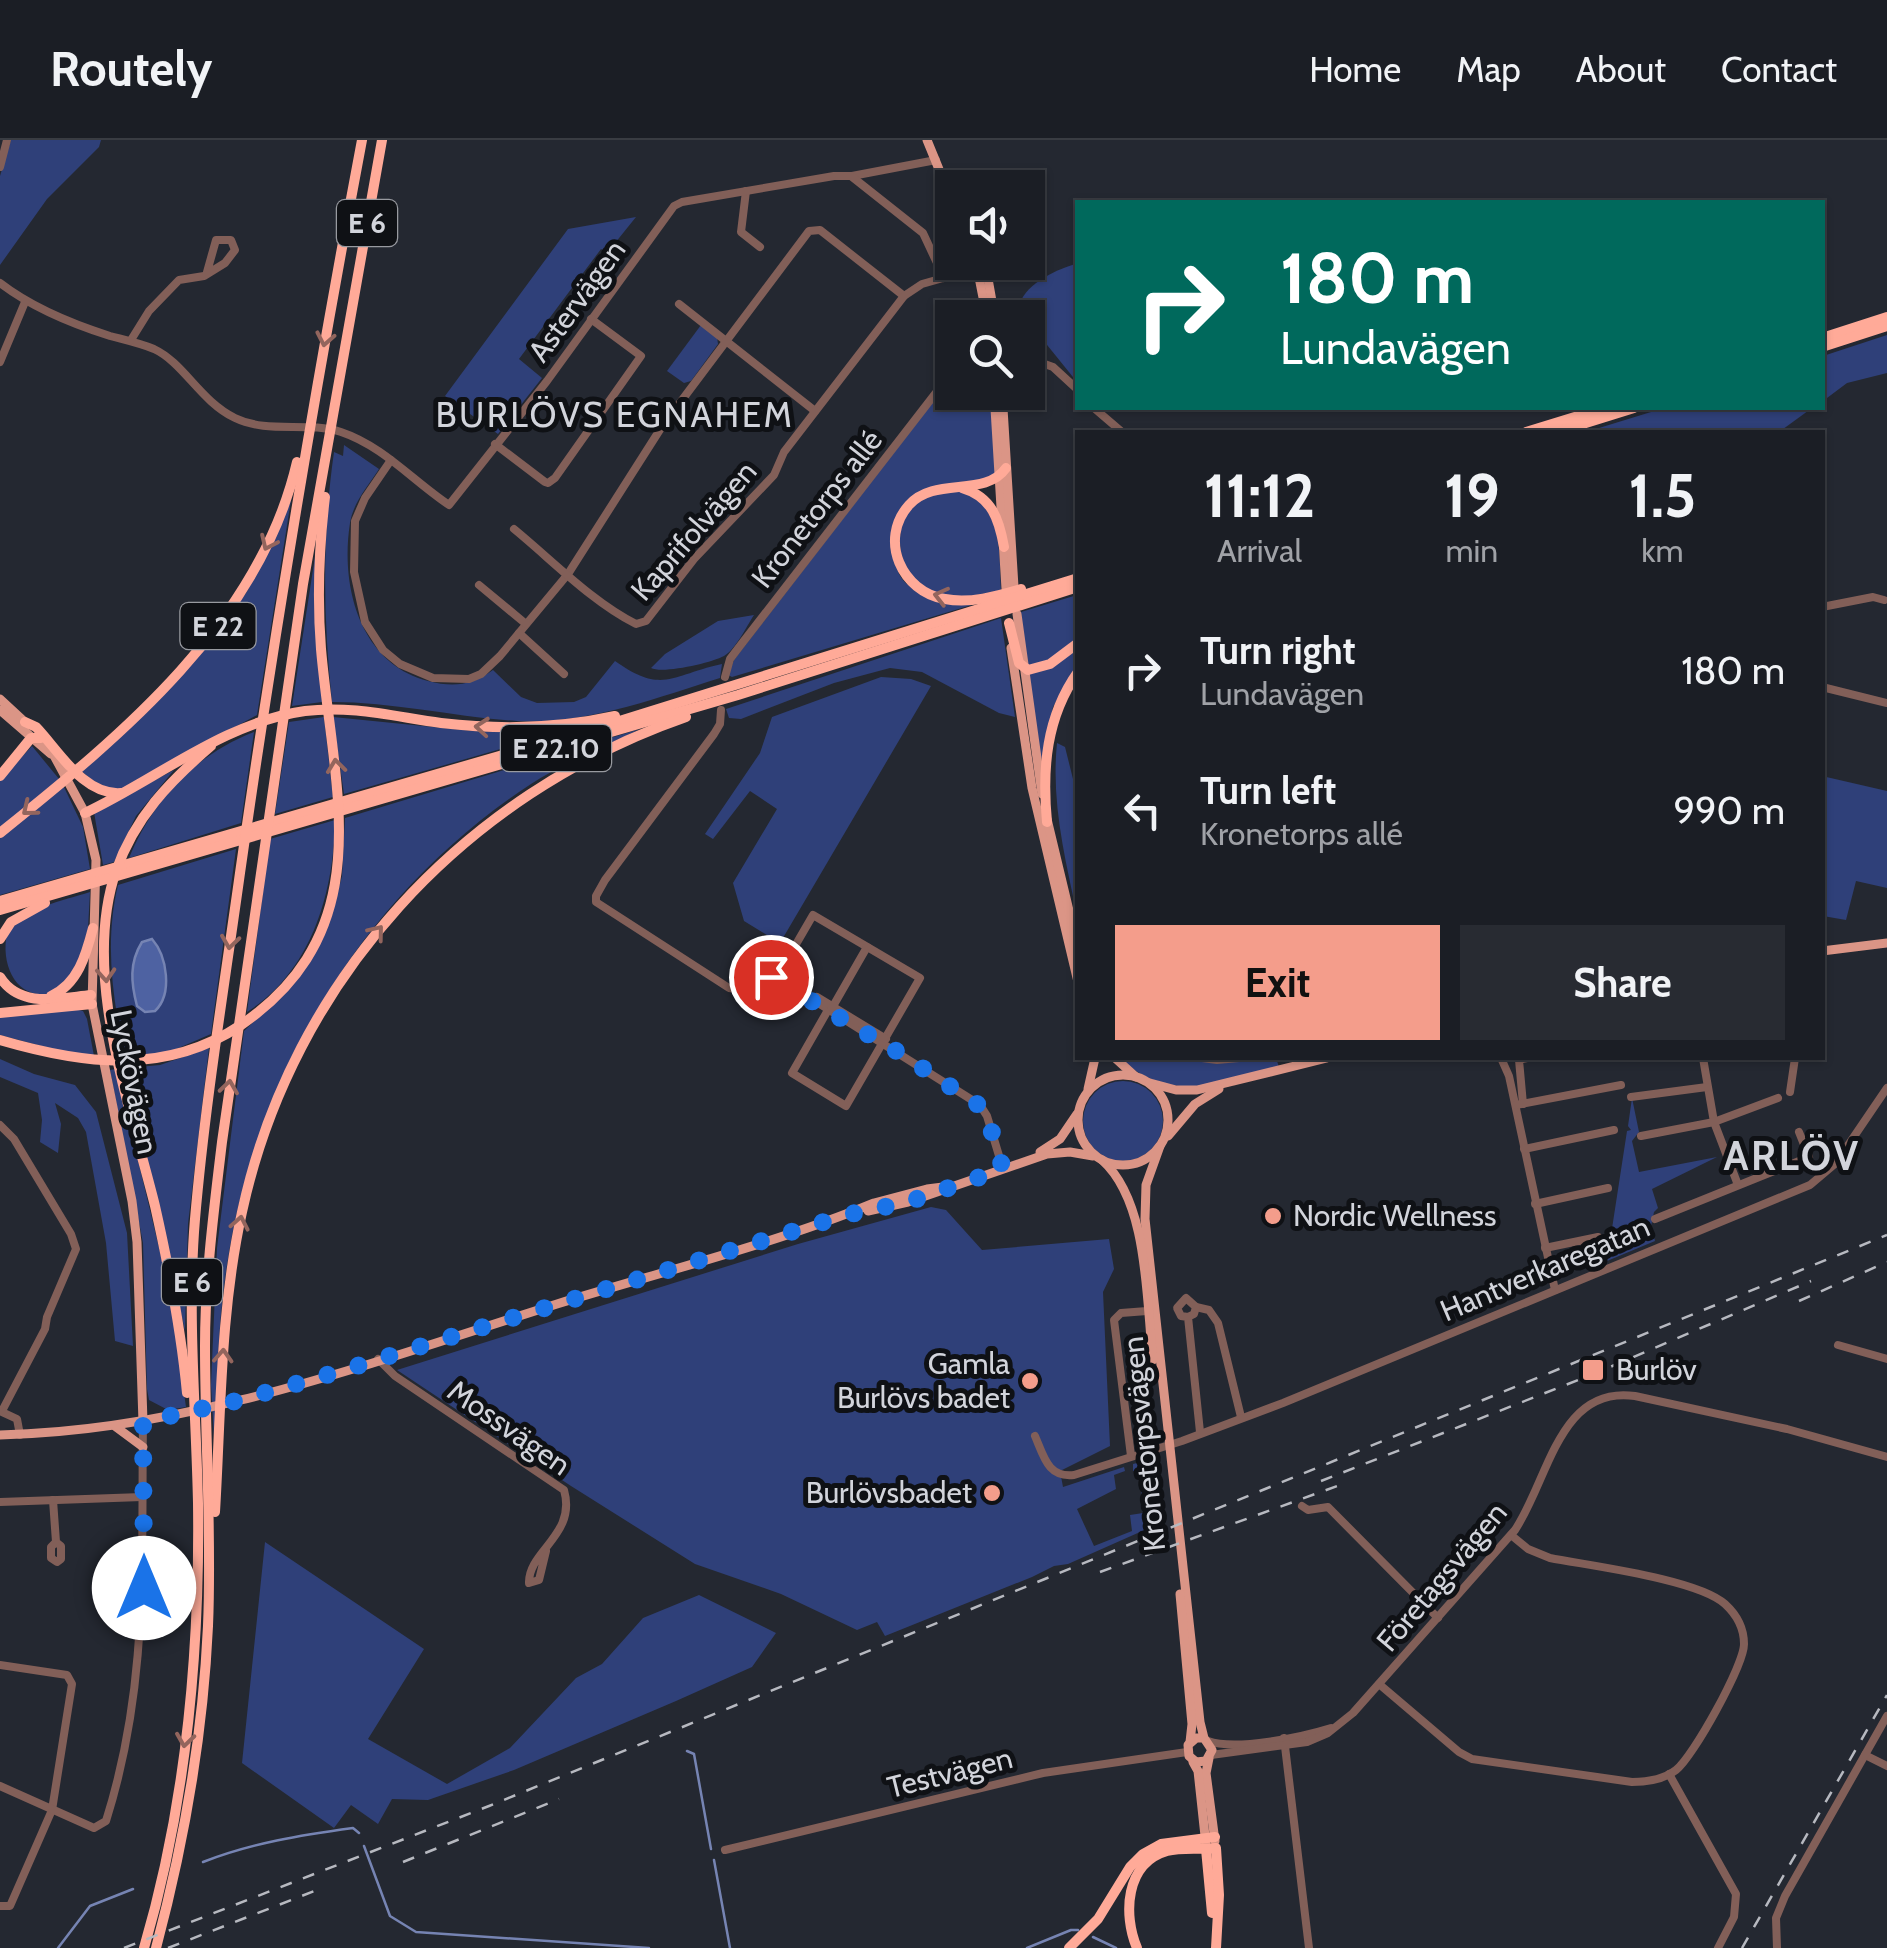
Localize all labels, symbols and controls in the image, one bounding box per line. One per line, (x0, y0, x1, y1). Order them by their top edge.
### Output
text: Routely (50, 40, 212, 98)
text: Home (1309, 48, 1401, 91)
text: Map (1456, 48, 1521, 91)
text: About (1576, 48, 1666, 91)
text: Contact (1721, 48, 1837, 91)
map controls (935, 170, 1045, 410)
button: sound (935, 170, 1045, 280)
road number: E 6 (337, 200, 397, 246)
street label: Astervägen (520, 232, 633, 369)
text: 180 m (1280, 235, 1474, 321)
icon: right (1115, 240, 1245, 370)
button: search (935, 300, 1045, 410)
text: Lundavägen (1280, 321, 1511, 375)
one-way arrow (315, 330, 336, 347)
district label: BURLÖVS EGNAHEM (436, 393, 794, 436)
street label: Kronetorps allé (743, 422, 890, 595)
street label: Kaprifolvägen (623, 453, 764, 608)
text: 11:12 (1204, 459, 1315, 532)
text: 19 (1444, 459, 1500, 532)
text: 1.5 (1629, 459, 1696, 532)
text: Arrival (1217, 531, 1302, 570)
text: min (1446, 531, 1498, 570)
text: km (1641, 531, 1684, 570)
one-way arrow (261, 533, 281, 551)
one-way arrow (933, 587, 950, 608)
road number: E 22 (180, 603, 256, 649)
text: Turn right (1200, 627, 1356, 674)
icon: right (1115, 643, 1170, 698)
text: 180 m (1681, 647, 1785, 694)
text: Lundavägen (1200, 674, 1364, 713)
one-way arrow (474, 716, 490, 738)
road number: E 22.10 (501, 725, 611, 771)
one-way arrow (326, 757, 347, 774)
text: Turn left (1200, 767, 1336, 814)
icon: left (1115, 783, 1170, 838)
text: 990 m (1673, 787, 1785, 834)
one-way arrow (23, 797, 41, 815)
text: Kronetorps allé (1200, 814, 1403, 853)
button: Exit (1115, 925, 1440, 1040)
button: Share (1460, 925, 1785, 1040)
one-way arrow (365, 926, 383, 944)
one-way arrow (221, 934, 242, 951)
pin (729, 935, 814, 1020)
icon: arrive (744, 950, 799, 1005)
one-way arrow (94, 968, 116, 984)
street label: Lyckövägen (102, 1007, 167, 1157)
one-way arrow (218, 1079, 239, 1096)
district label: ARLÖV (1724, 1131, 1860, 1180)
place label: Nordic Wellness (1293, 1197, 1496, 1234)
marker: Nordic Wellness (1262, 1205, 1284, 1227)
street label: Hantverkaregatan (1435, 1208, 1655, 1329)
one-way arrow (228, 1215, 249, 1232)
road number: E 6 (162, 1259, 222, 1305)
street label: Kronetorpsvägen (1114, 1335, 1173, 1553)
place label: Gamla Burlövs badet (837, 1345, 1011, 1416)
one-way arrow (212, 1347, 233, 1363)
place label: Burlöv (1616, 1351, 1697, 1388)
marker: Burlöv (1580, 1357, 1606, 1383)
marker: Gamla Burlövs badet (1019, 1370, 1041, 1392)
street label: Mossvägen (441, 1372, 578, 1483)
place label: Burlövsbadet (806, 1474, 972, 1511)
marker: Burlövsbadet (981, 1482, 1003, 1504)
street label: Företagsvägen (1369, 1495, 1515, 1659)
position arrow (92, 1536, 196, 1640)
one-way arrow (175, 1732, 196, 1748)
street label: Testvägen (884, 1739, 1016, 1806)

